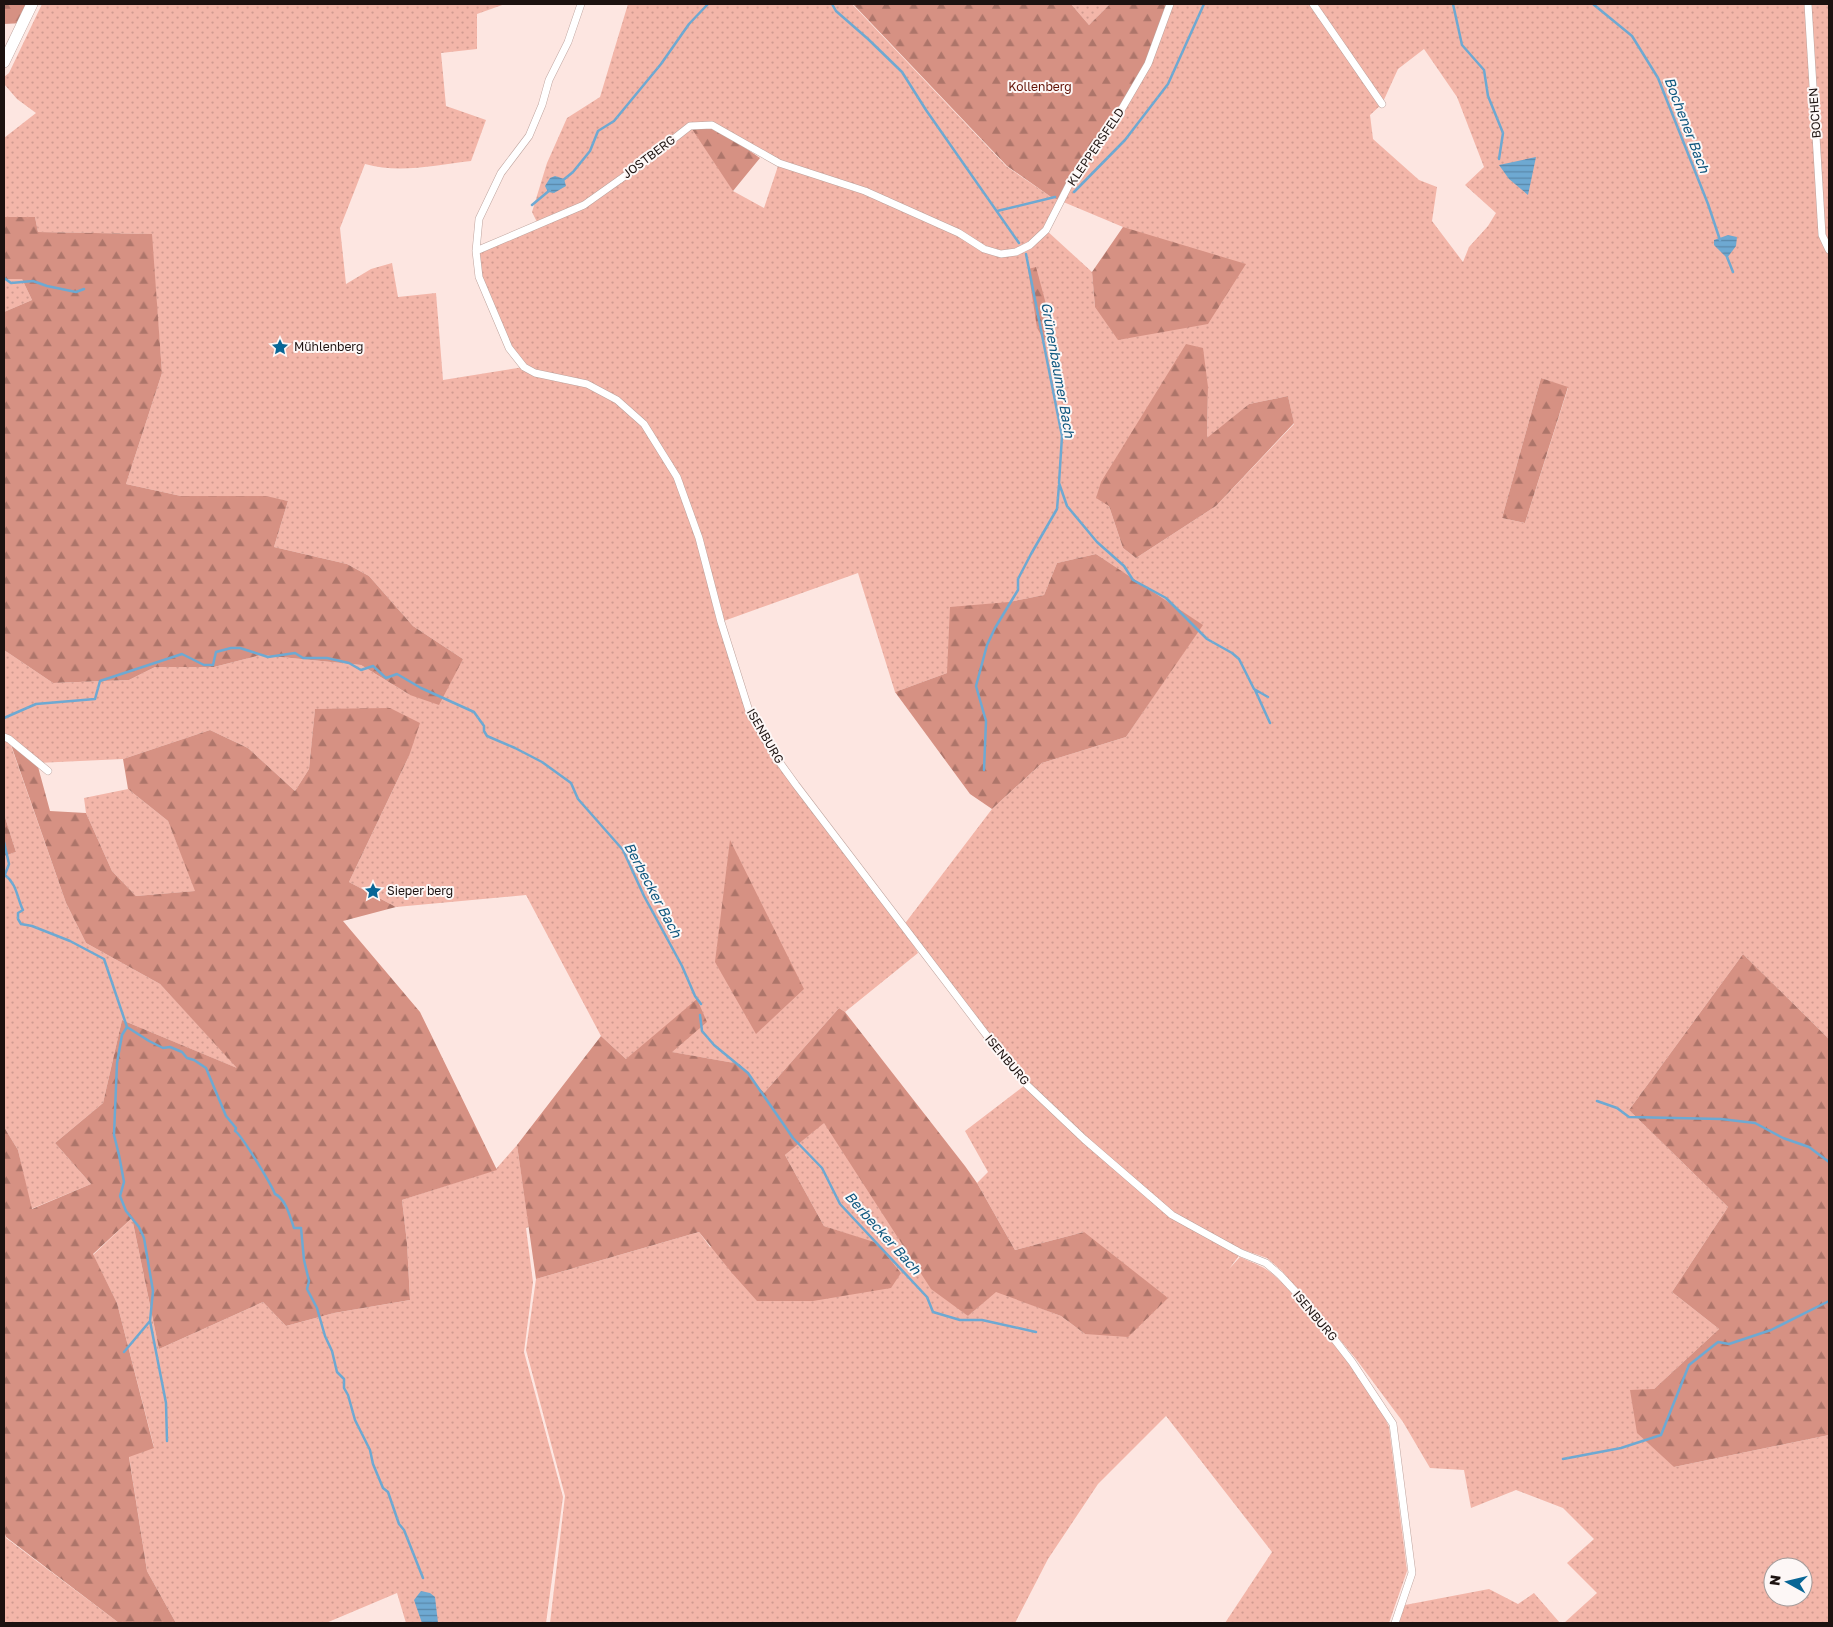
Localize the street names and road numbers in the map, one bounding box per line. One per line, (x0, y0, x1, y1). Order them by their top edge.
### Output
street label: BOCHEN (1805, 87, 1824, 139)
street label: KLEPPERSFELD (1064, 105, 1127, 189)
street label: JOSTBERG (619, 132, 678, 181)
street label: ISENBURG (744, 705, 787, 766)
street label: ISENBURG (982, 1031, 1033, 1088)
street label: ISENBURG (1290, 1287, 1341, 1344)

